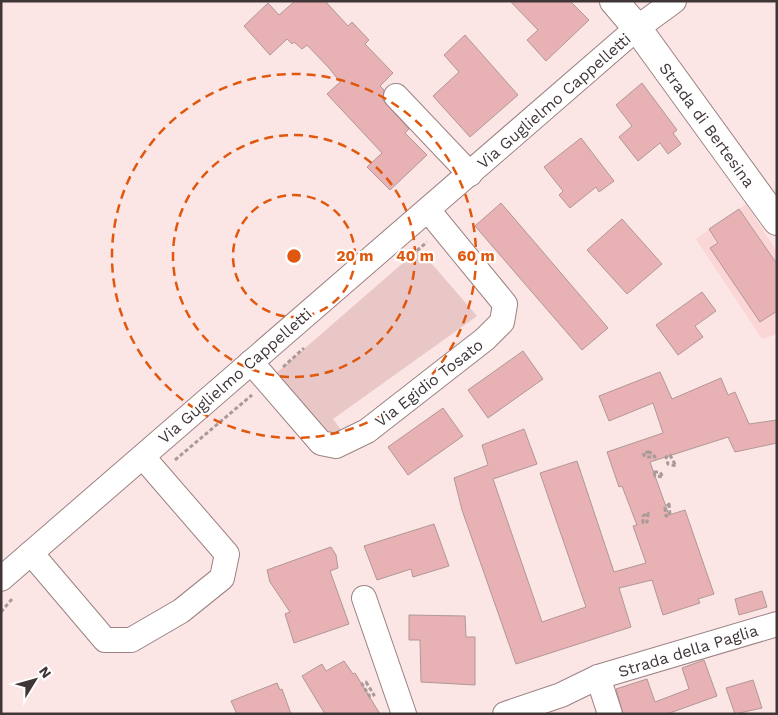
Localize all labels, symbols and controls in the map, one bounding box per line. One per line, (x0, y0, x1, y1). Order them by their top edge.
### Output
street label: Via Guglielmo Cappelletti (473, 29, 635, 173)
street label: Strada di Bertesina (655, 59, 759, 191)
centre of rings (285, 247, 303, 265)
text: 20 m (336, 247, 374, 265)
text: 40 m (396, 247, 434, 265)
text: 60 m (457, 247, 495, 265)
street label: Via Guglielmo Cappelletti (154, 304, 316, 448)
street label: Via Egidio Tosato (371, 335, 487, 431)
street label: Strada della Paglia (616, 621, 760, 681)
north arrow (10, 655, 60, 705)
text: N (36, 663, 55, 681)

